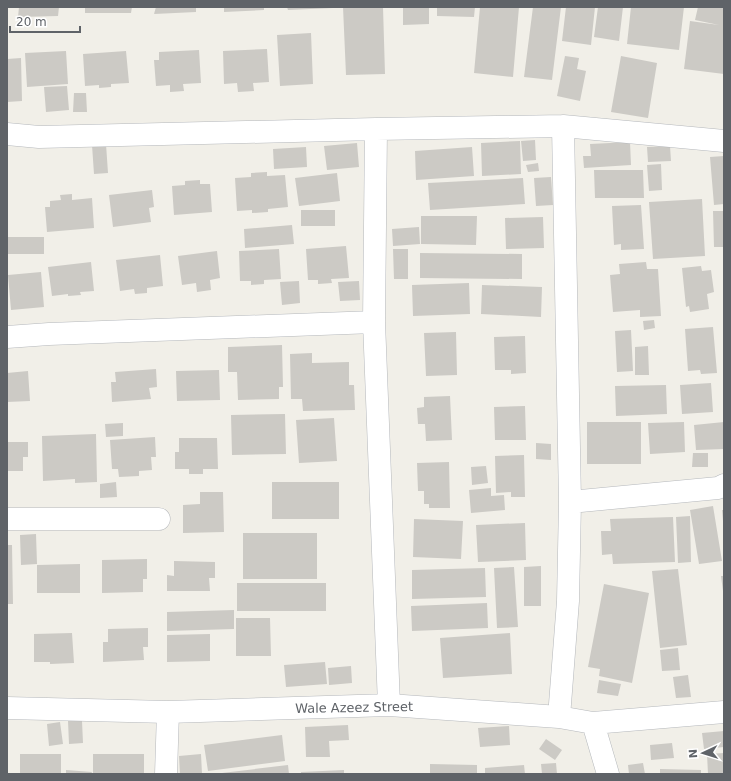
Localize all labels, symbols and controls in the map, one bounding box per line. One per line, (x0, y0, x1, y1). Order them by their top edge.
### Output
scale bar (10, 8, 80, 34)
text: 20 m (16, 15, 47, 29)
street label: Wale Azeez Street (295, 699, 413, 716)
north arrow (683, 733, 723, 773)
text: N (687, 749, 700, 759)

